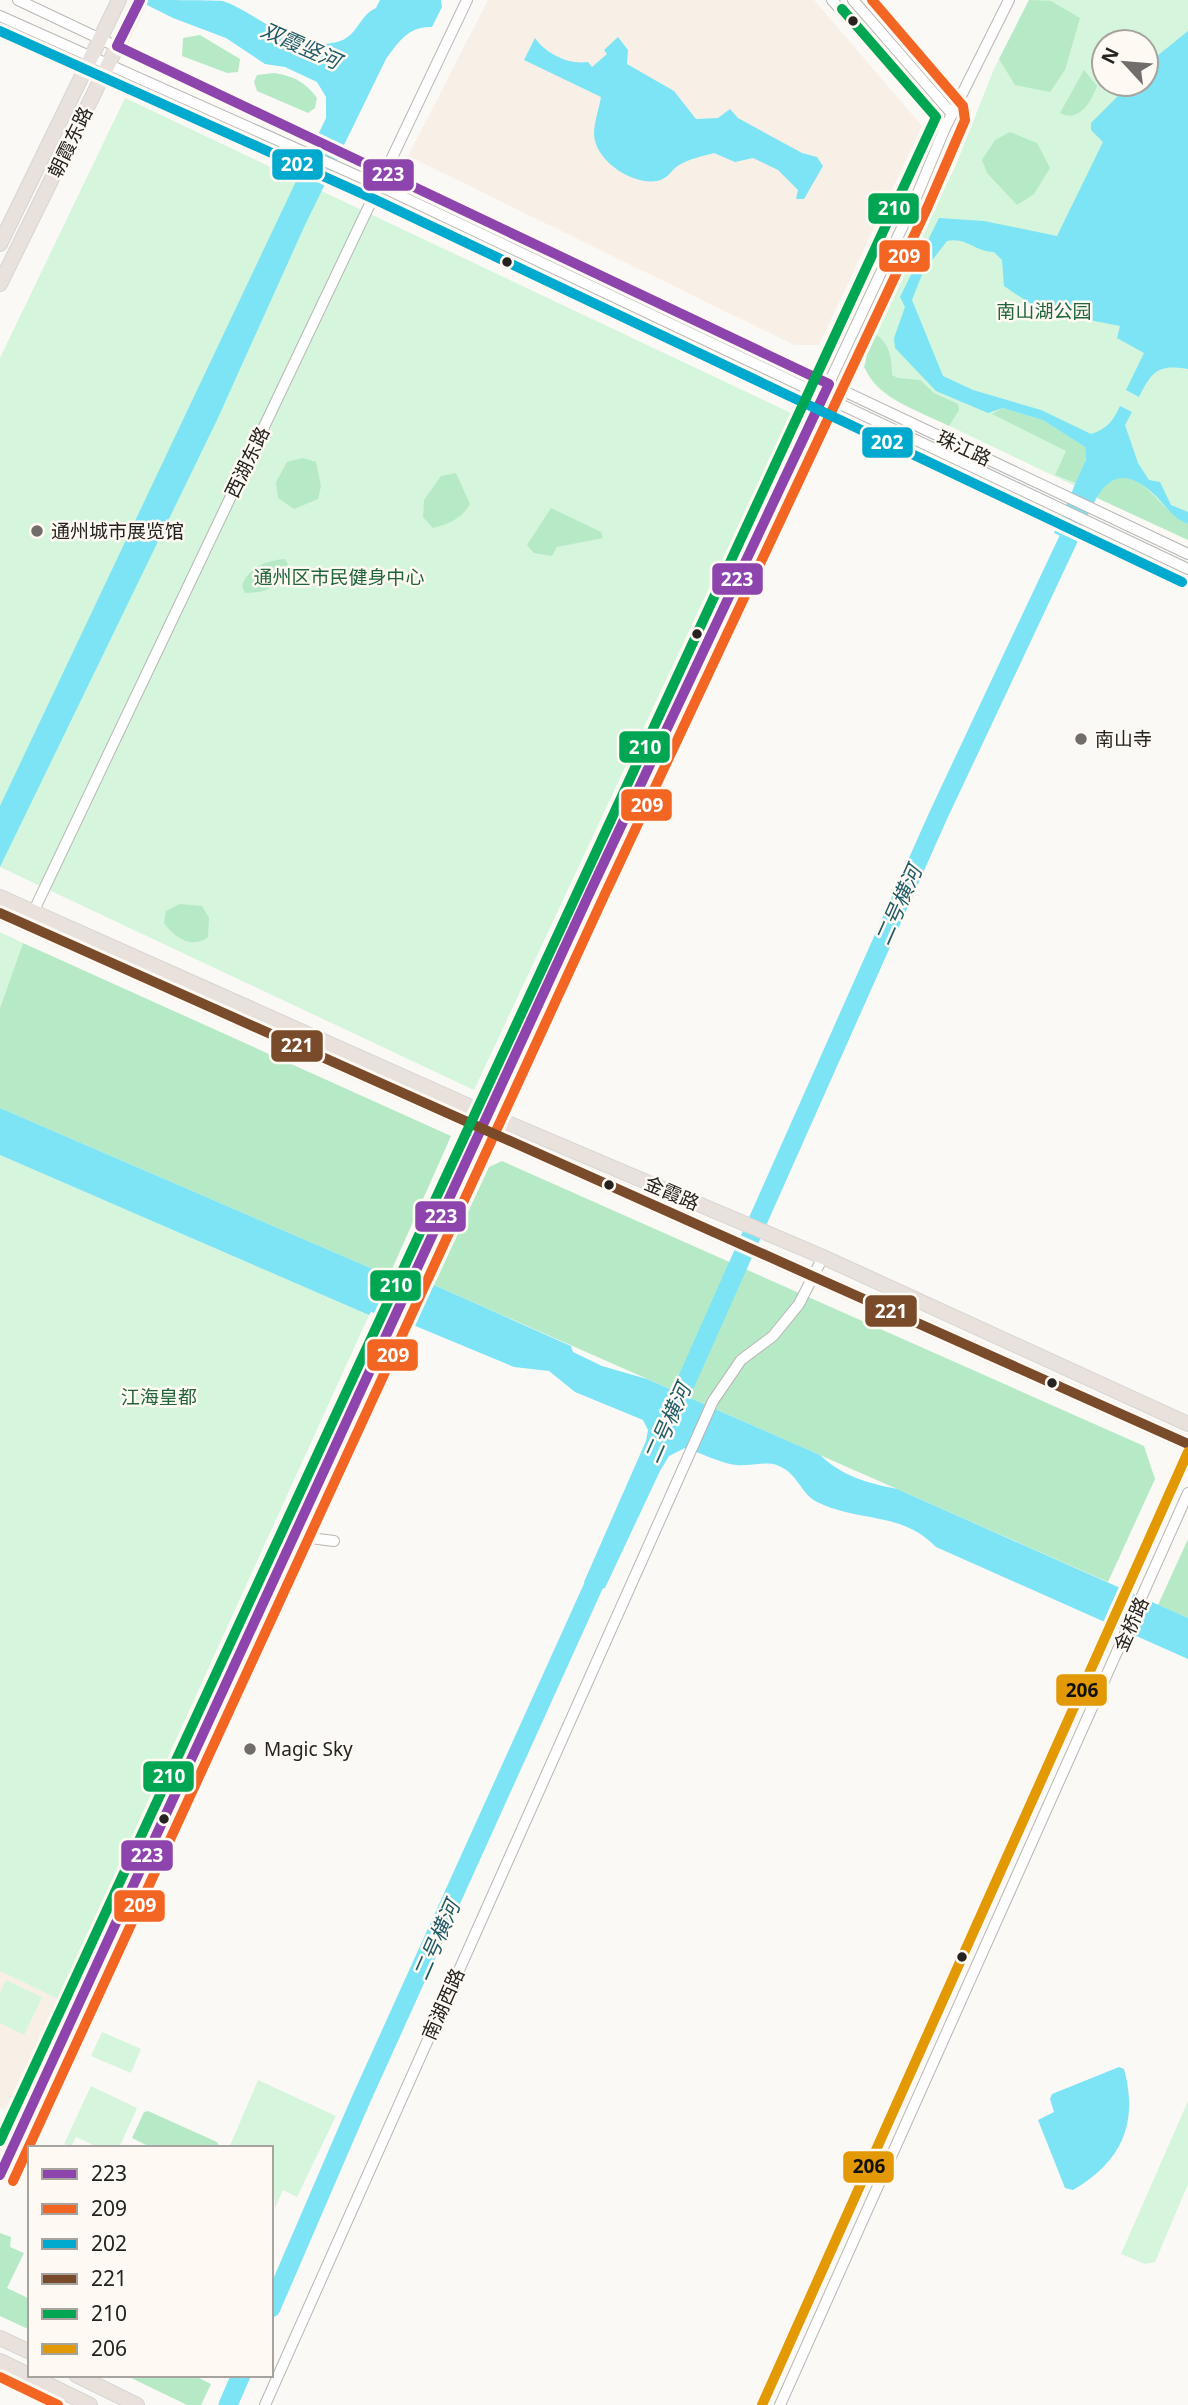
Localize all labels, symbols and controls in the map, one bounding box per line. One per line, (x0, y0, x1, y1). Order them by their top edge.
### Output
unlabelled marker (846, 14, 860, 28)
water label: 双霞竖河 (257, 15, 349, 76)
north arrow (1090, 28, 1160, 98)
text: N (1095, 43, 1125, 68)
street label: 朝霞东路 (42, 102, 98, 182)
line badge: 202 (271, 148, 324, 181)
text: 202 (281, 151, 313, 177)
line badge: 223 (362, 158, 415, 192)
text: 223 (372, 161, 404, 187)
line badge: 210 (867, 192, 920, 225)
text: 210 (878, 195, 910, 221)
line badge: 209 (878, 239, 931, 273)
text: 209 (888, 243, 920, 269)
unlabelled marker (500, 255, 514, 269)
park label: 南山湖公园 (996, 298, 1092, 324)
street label: 西湖东路 (219, 422, 275, 502)
street label: 珠江路 (933, 424, 995, 472)
line badge: 202 (861, 426, 914, 459)
text: 202 (871, 429, 903, 455)
place label: 通州城市展览馆 (51, 518, 184, 544)
marker: 通州城市展览馆 (29, 523, 45, 539)
line badge: 223 (711, 562, 764, 596)
park label: 通州区市民健身中心 (253, 564, 425, 590)
text: 223 (721, 566, 753, 592)
unlabelled marker (690, 627, 704, 641)
place label: 南山寺 (1095, 726, 1152, 752)
line badge: 210 (618, 730, 671, 764)
marker: 南山寺 (1073, 731, 1089, 747)
text: 210 (629, 734, 661, 760)
line badge: 209 (620, 788, 673, 822)
text: 209 (631, 792, 663, 818)
water label: 二号横河 (868, 857, 929, 949)
line badge: 221 (270, 1029, 324, 1063)
text: 221 (281, 1032, 313, 1058)
street label: 金霞路 (641, 1170, 703, 1216)
unlabelled marker (602, 1178, 616, 1192)
line badge: 223 (414, 1200, 467, 1233)
text: 223 (425, 1203, 457, 1229)
line badge: 210 (369, 1269, 422, 1302)
text: 210 (380, 1272, 412, 1298)
line badge: 221 (864, 1294, 918, 1328)
text: 221 (875, 1298, 907, 1324)
line badge: 209 (366, 1338, 419, 1372)
text: 209 (377, 1342, 409, 1368)
water label: 二号横河 (637, 1375, 698, 1467)
unlabelled marker (1045, 1376, 1059, 1390)
park label: 江海皇都 (121, 1384, 197, 1410)
street label: 金桥路 (1108, 1593, 1154, 1655)
line badge: 206 (1055, 1673, 1108, 1707)
text: 206 (1066, 1677, 1098, 1703)
place label: Magic Sky (264, 1736, 353, 1762)
marker: Magic Sky (242, 1741, 258, 1757)
line badge: 210 (142, 1760, 195, 1793)
text: 210 (153, 1763, 185, 1789)
unlabelled marker (157, 1812, 171, 1826)
line badge: 223 (120, 1839, 174, 1872)
text: 223 (131, 1842, 163, 1868)
line badge: 209 (113, 1889, 166, 1923)
text: 209 (124, 1892, 156, 1918)
water label: 二号横河 (406, 1892, 467, 1984)
unlabelled marker (955, 1950, 969, 1964)
street label: 南湖西路 (416, 1964, 470, 2044)
legend (28, 2146, 273, 2377)
line badge: 206 (842, 2150, 895, 2184)
text: 206 (853, 2153, 885, 2179)
text: 223 (91, 2159, 127, 2187)
text: 209 (91, 2194, 127, 2222)
text: 202 (91, 2229, 127, 2257)
text: 221 (91, 2264, 127, 2292)
text: 210 (91, 2299, 127, 2327)
text: 206 (91, 2334, 127, 2362)

